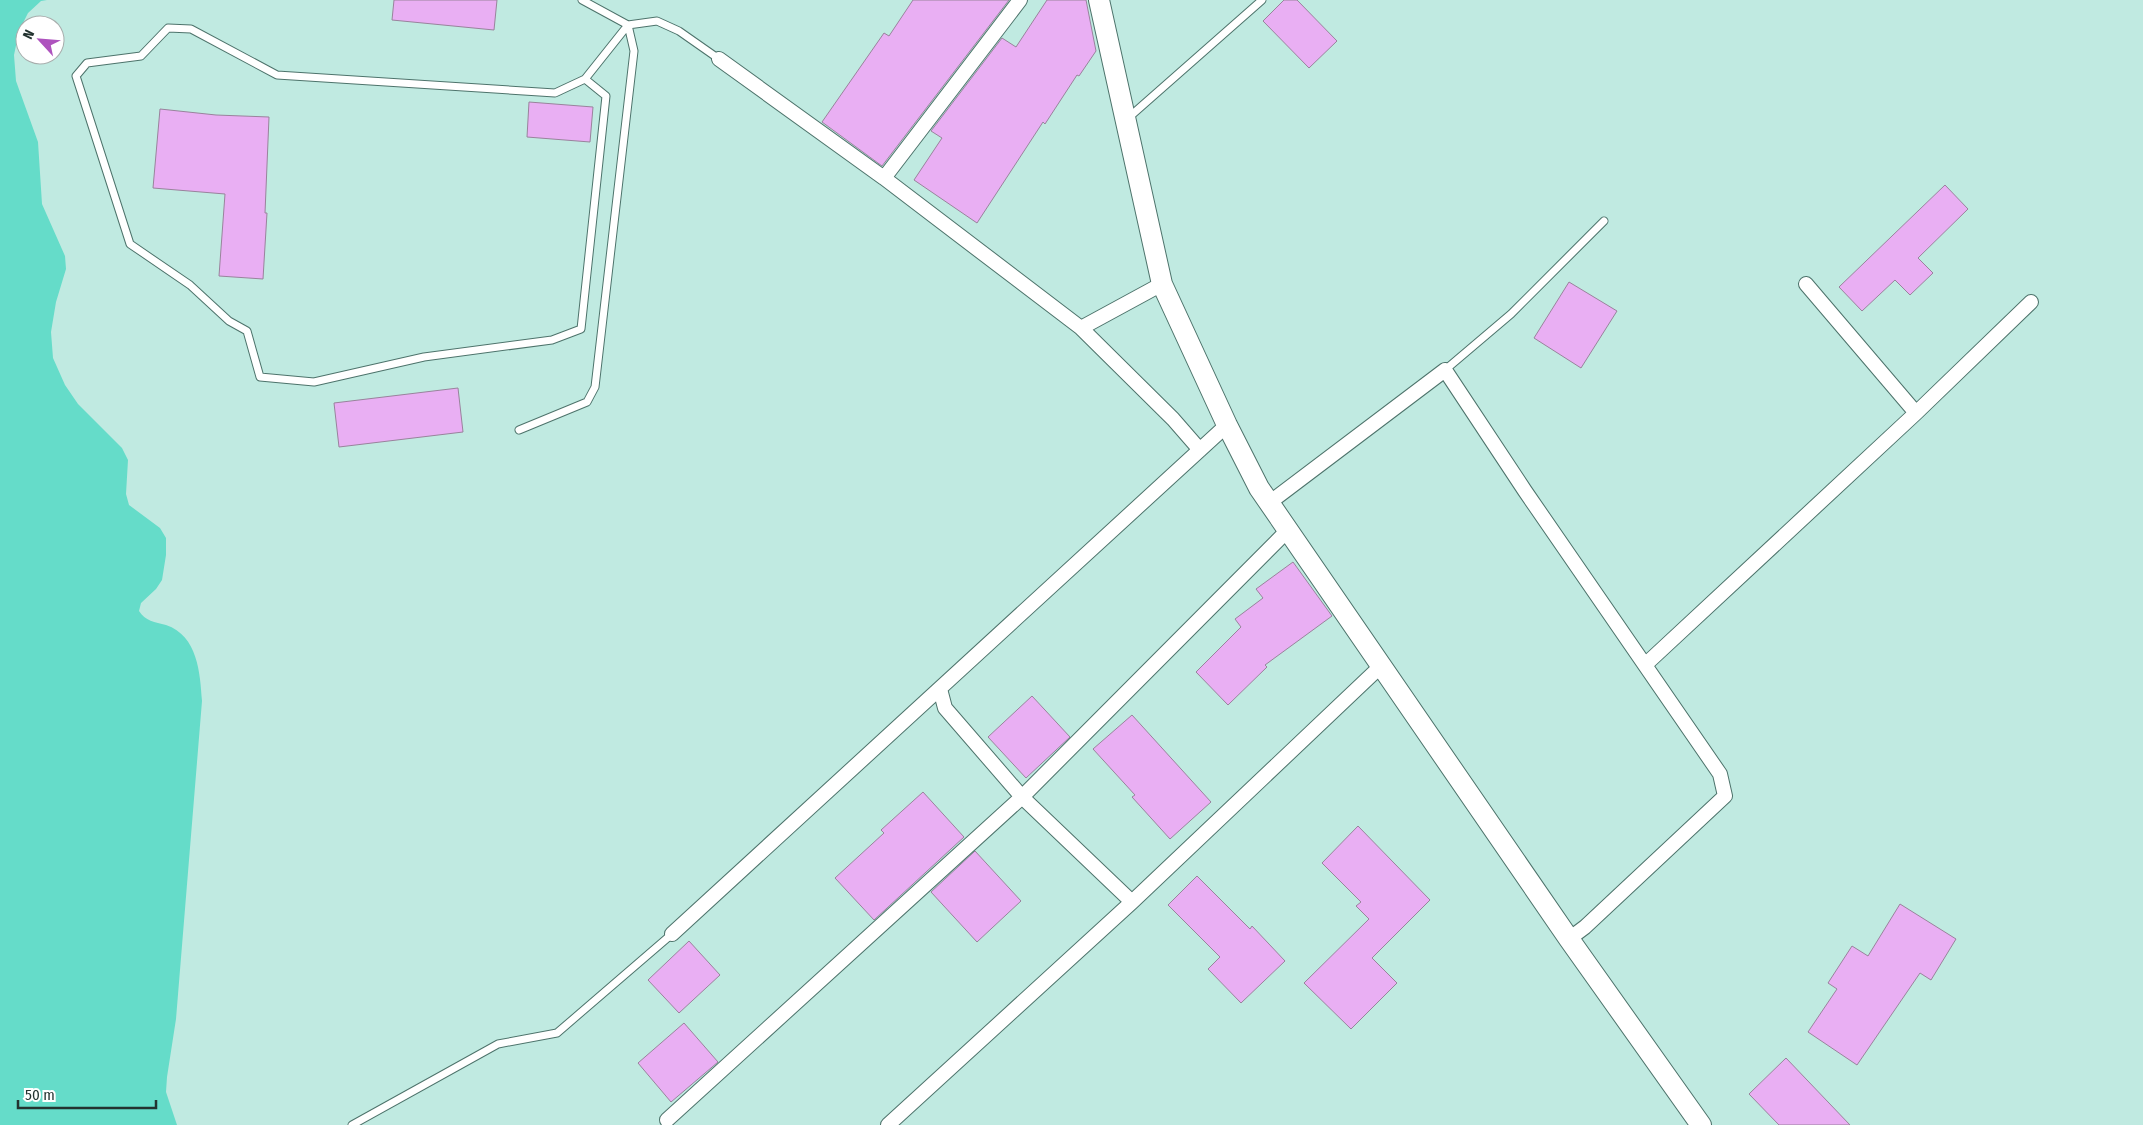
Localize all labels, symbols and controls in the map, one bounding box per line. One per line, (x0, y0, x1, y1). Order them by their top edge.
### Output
north arrow (15, 15, 65, 65)
text: N (19, 27, 38, 42)
scale bar (18, 1078, 155, 1110)
text: 50 m (25, 1086, 55, 1104)

